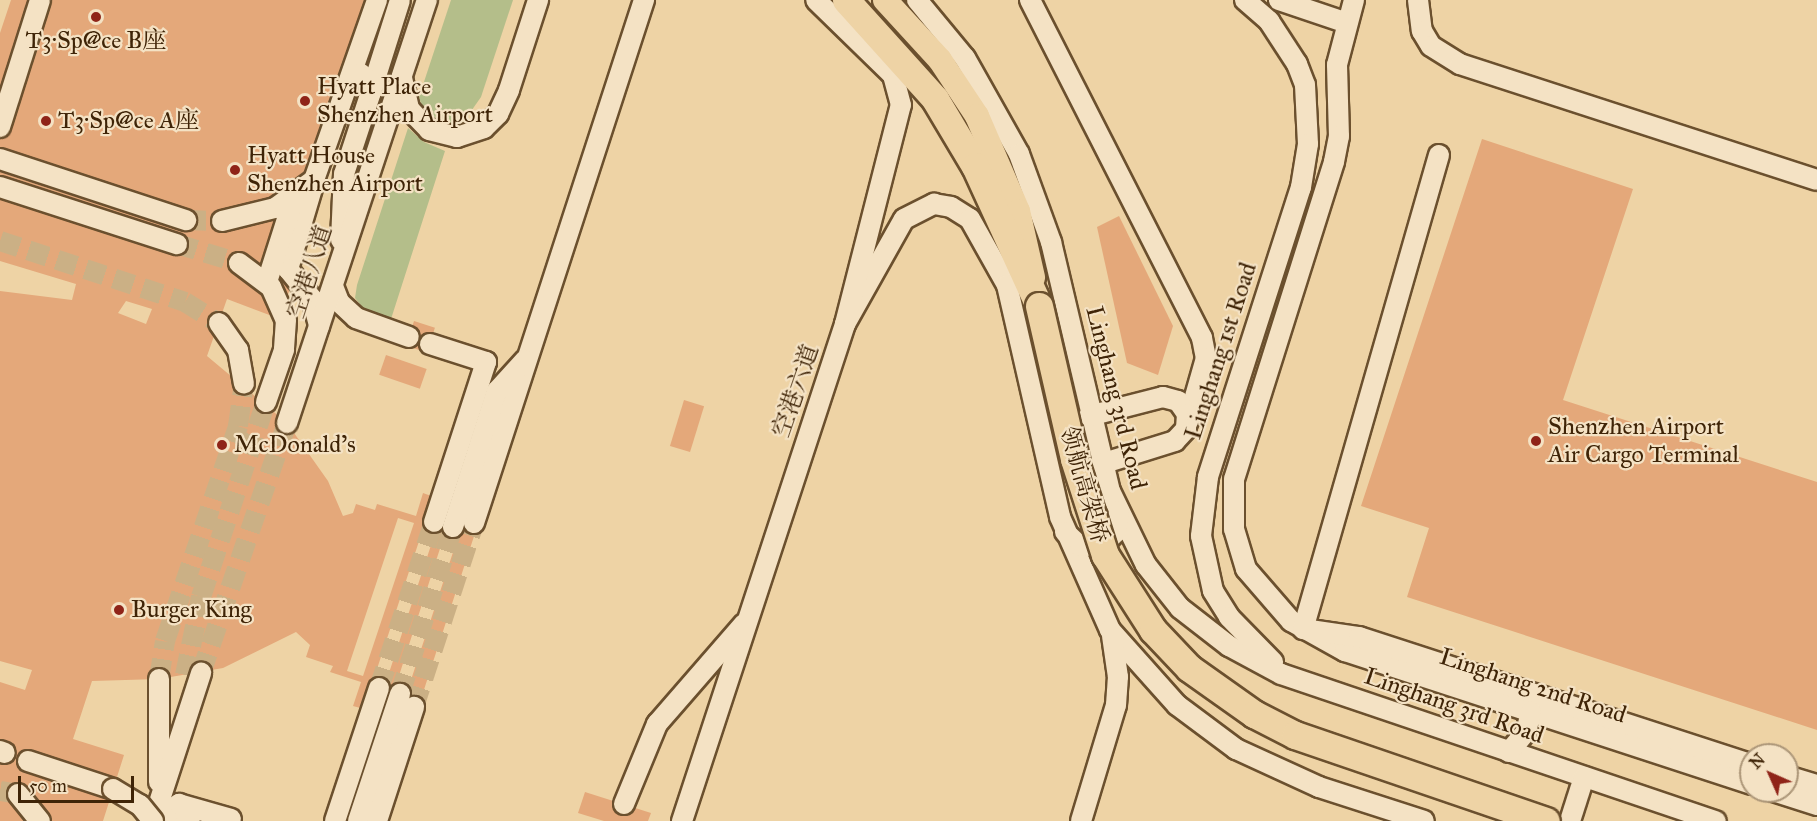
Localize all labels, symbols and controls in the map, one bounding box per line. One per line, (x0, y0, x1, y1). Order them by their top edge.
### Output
marker: T3·Sp@ce B座 (89, 10, 103, 24)
place label: T3·Sp@ce B座 (26, 27, 166, 55)
place label: Hyatt Place Shenzhen Airport (317, 73, 493, 129)
marker: Hyatt Place Shenzhen Airport (298, 94, 312, 108)
place label: T3·Sp@ce A座 (58, 107, 199, 135)
marker: T3·Sp@ce A座 (39, 114, 53, 128)
place label: Hyatt House Shenzhen Airport (247, 142, 423, 198)
marker: Hyatt House Shenzhen Airport (228, 163, 242, 177)
street label: 空港八道 (281, 222, 339, 322)
street label: Linghang 1st Road (1179, 259, 1263, 443)
street label: Linghang 3rd Road (1079, 303, 1153, 493)
street label: 空港六道 (767, 341, 825, 441)
place label: Shenzhen Airport Air Cargo Terminal (1548, 413, 1739, 469)
street label: 领航高架桥 (1054, 423, 1114, 547)
place label: McDonald's (234, 431, 356, 459)
marker: Shenzhen Airport Air Cargo Terminal (1529, 434, 1543, 448)
marker: McDonald's (215, 438, 229, 452)
place label: Burger King (131, 596, 252, 624)
marker: Burger King (112, 603, 126, 617)
street label: Linghang 2nd Road (1436, 642, 1630, 730)
street label: Linghang 3rd Road (1360, 662, 1548, 750)
north arrow (1739, 743, 1799, 803)
text: N (1746, 750, 1769, 773)
scale bar (21, 764, 136, 802)
text: 50 m (29, 775, 67, 797)

